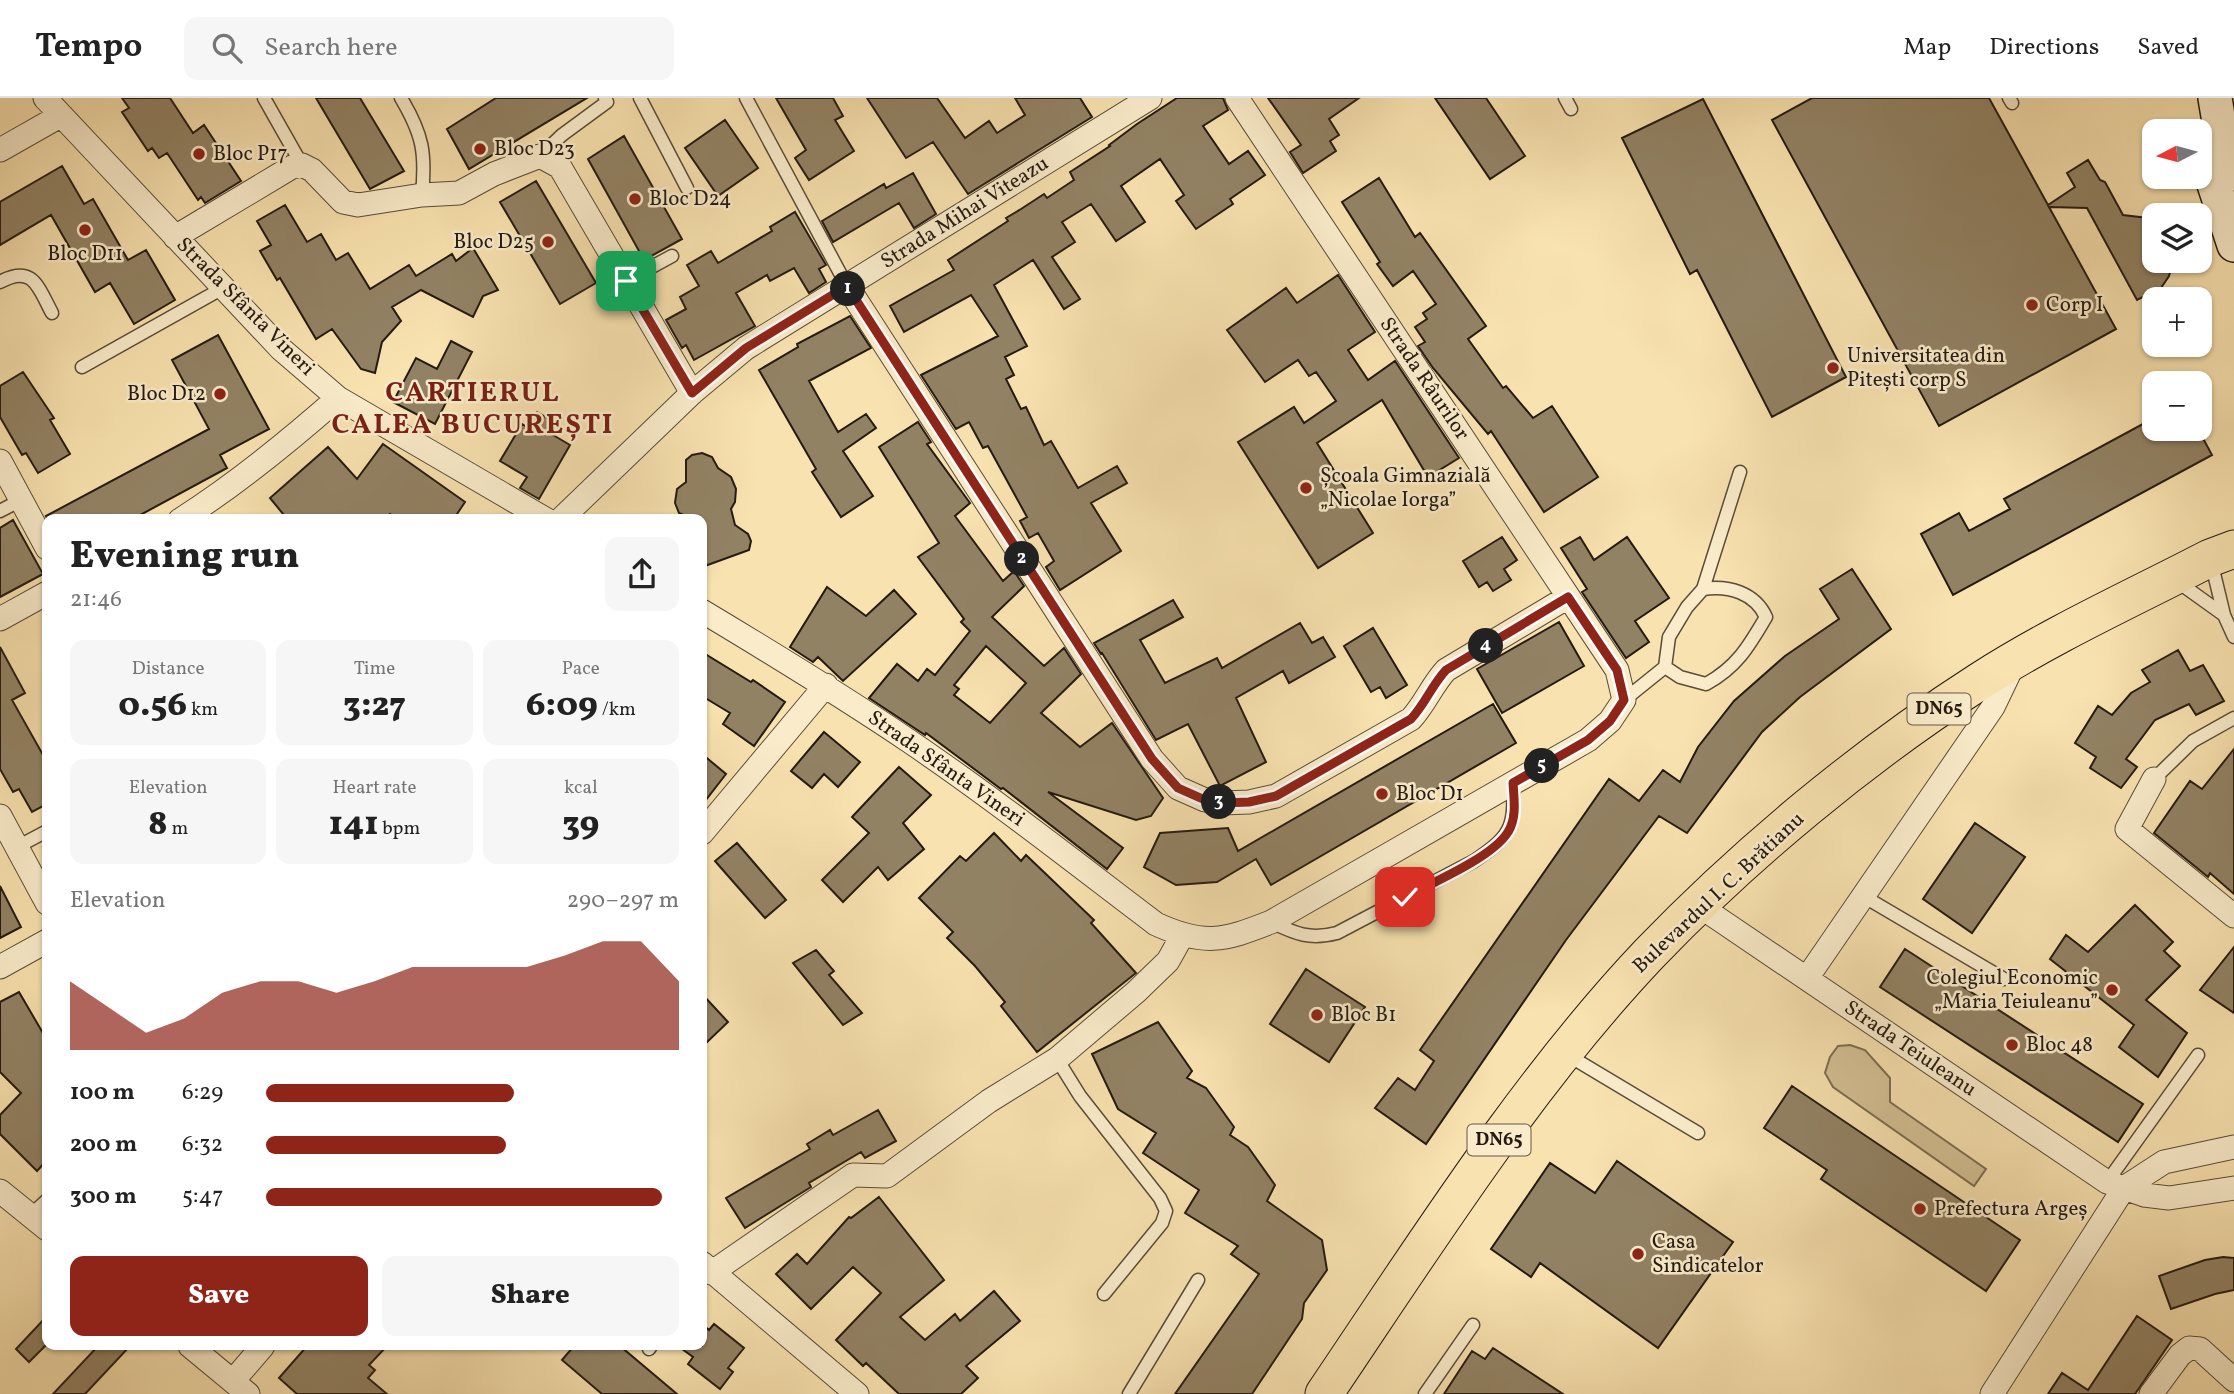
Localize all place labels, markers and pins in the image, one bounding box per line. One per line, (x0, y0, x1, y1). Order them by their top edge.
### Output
place label: Bloc D23 (494, 135, 575, 164)
place label: Bloc P17 (213, 140, 288, 169)
marker: Bloc D23 (472, 141, 488, 157)
marker: Bloc P17 (191, 146, 207, 162)
place label: Bloc D24 (649, 185, 732, 214)
marker: Bloc D24 (627, 191, 643, 207)
marker: Bloc D11 (77, 222, 93, 238)
place label: Bloc D25 (453, 228, 534, 257)
marker: Bloc D25 (540, 234, 556, 250)
place label: Bloc D11 (47, 240, 123, 269)
pin (596, 251, 656, 311)
pin: 1 (830, 272, 866, 306)
place label: Corp I (2046, 291, 2103, 320)
marker: Corp I (2024, 297, 2040, 313)
place label: Universitatea din Pitești corp S (1847, 342, 2005, 395)
marker: Universitatea din Pitești corp S (1825, 360, 1841, 376)
place label: Bloc D12 (127, 380, 206, 409)
marker: Bloc D12 (212, 386, 228, 402)
place label: Școala Gimnazială „Nicolae Iorga” (1320, 462, 1491, 515)
marker: Școala Gimnazială „Nicolae Iorga” (1298, 480, 1314, 496)
pin: 2 (1004, 542, 1040, 576)
pin: 4 (1468, 628, 1504, 664)
pin: 5 (1524, 748, 1560, 784)
place label: Bloc D1 (1396, 780, 1464, 809)
pin: 3 (1202, 784, 1236, 820)
marker: Bloc D1 (1374, 786, 1390, 802)
pin (1375, 867, 1435, 927)
place label: Colegiul Economic „Maria Teiuleanu” (1927, 964, 2098, 1017)
marker: Colegiul Economic „Maria Teiuleanu” (2104, 982, 2120, 998)
place label: Bloc B1 (1331, 1001, 1396, 1030)
marker: Bloc B1 (1309, 1007, 1325, 1023)
place label: Bloc 48 (2026, 1031, 2093, 1060)
marker: Bloc 48 (2004, 1037, 2020, 1053)
place label: Prefectura Argeș (1934, 1195, 2087, 1224)
marker: Prefectura Argeș (1912, 1201, 1928, 1217)
place label: Casa Sindicatelor (1652, 1228, 1764, 1281)
marker: Casa Sindicatelor (1630, 1246, 1646, 1262)

